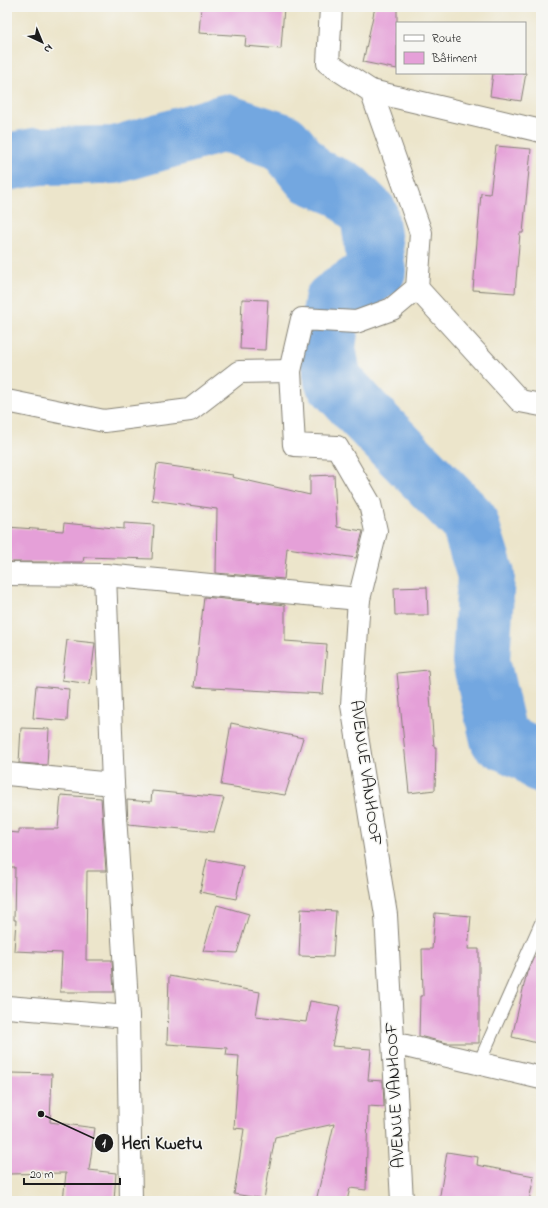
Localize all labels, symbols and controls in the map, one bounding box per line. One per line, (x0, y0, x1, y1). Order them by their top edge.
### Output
north arrow (22, 22, 62, 62)
legend (396, 22, 526, 74)
text: Route (432, 30, 462, 48)
text: N (40, 40, 56, 57)
text: Bâtiment (431, 50, 477, 68)
street label: AVENUE VANHOOF (342, 699, 388, 848)
street label: AVENUE VANHOOF (379, 1021, 413, 1169)
callout: Heri Kwetu (94, 1127, 211, 1158)
text: Heri Kwetu (122, 1131, 203, 1158)
text: 1 (102, 1135, 106, 1153)
scale bar (24, 1160, 120, 1186)
text: 20 m (30, 1166, 53, 1184)

